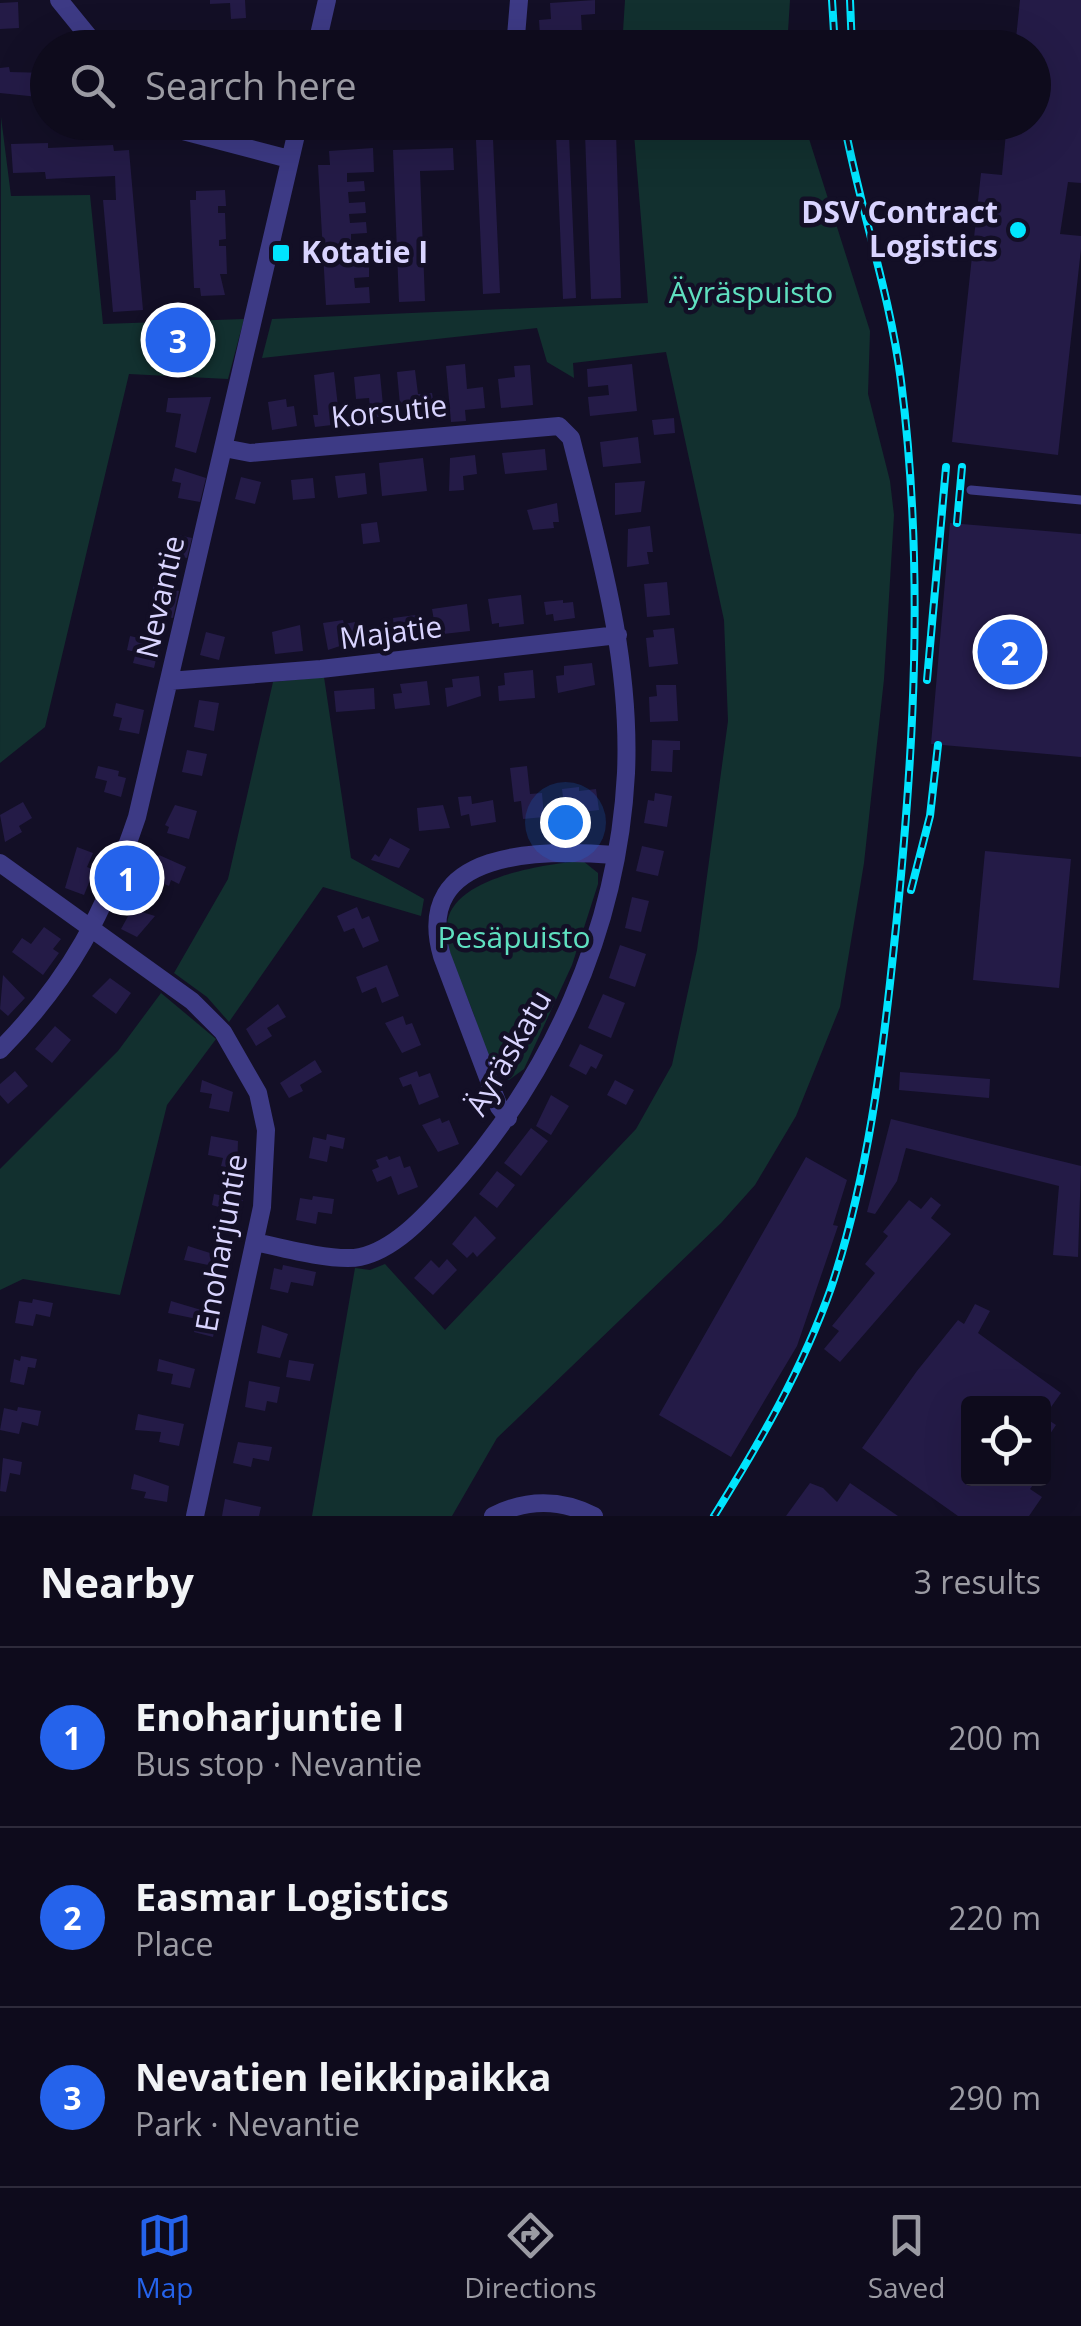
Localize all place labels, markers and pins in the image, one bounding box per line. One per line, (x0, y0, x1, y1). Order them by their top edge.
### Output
place label: DSV Contract Logistics (801, 191, 998, 266)
marker: DSV Contract Logistics (1007, 219, 1029, 241)
place label: Kotatie I (301, 231, 428, 272)
marker: Kotatie I (270, 242, 292, 264)
pin: 3 (146, 302, 210, 378)
pin: 2 (978, 614, 1042, 690)
pin: 1 (94, 840, 160, 916)

